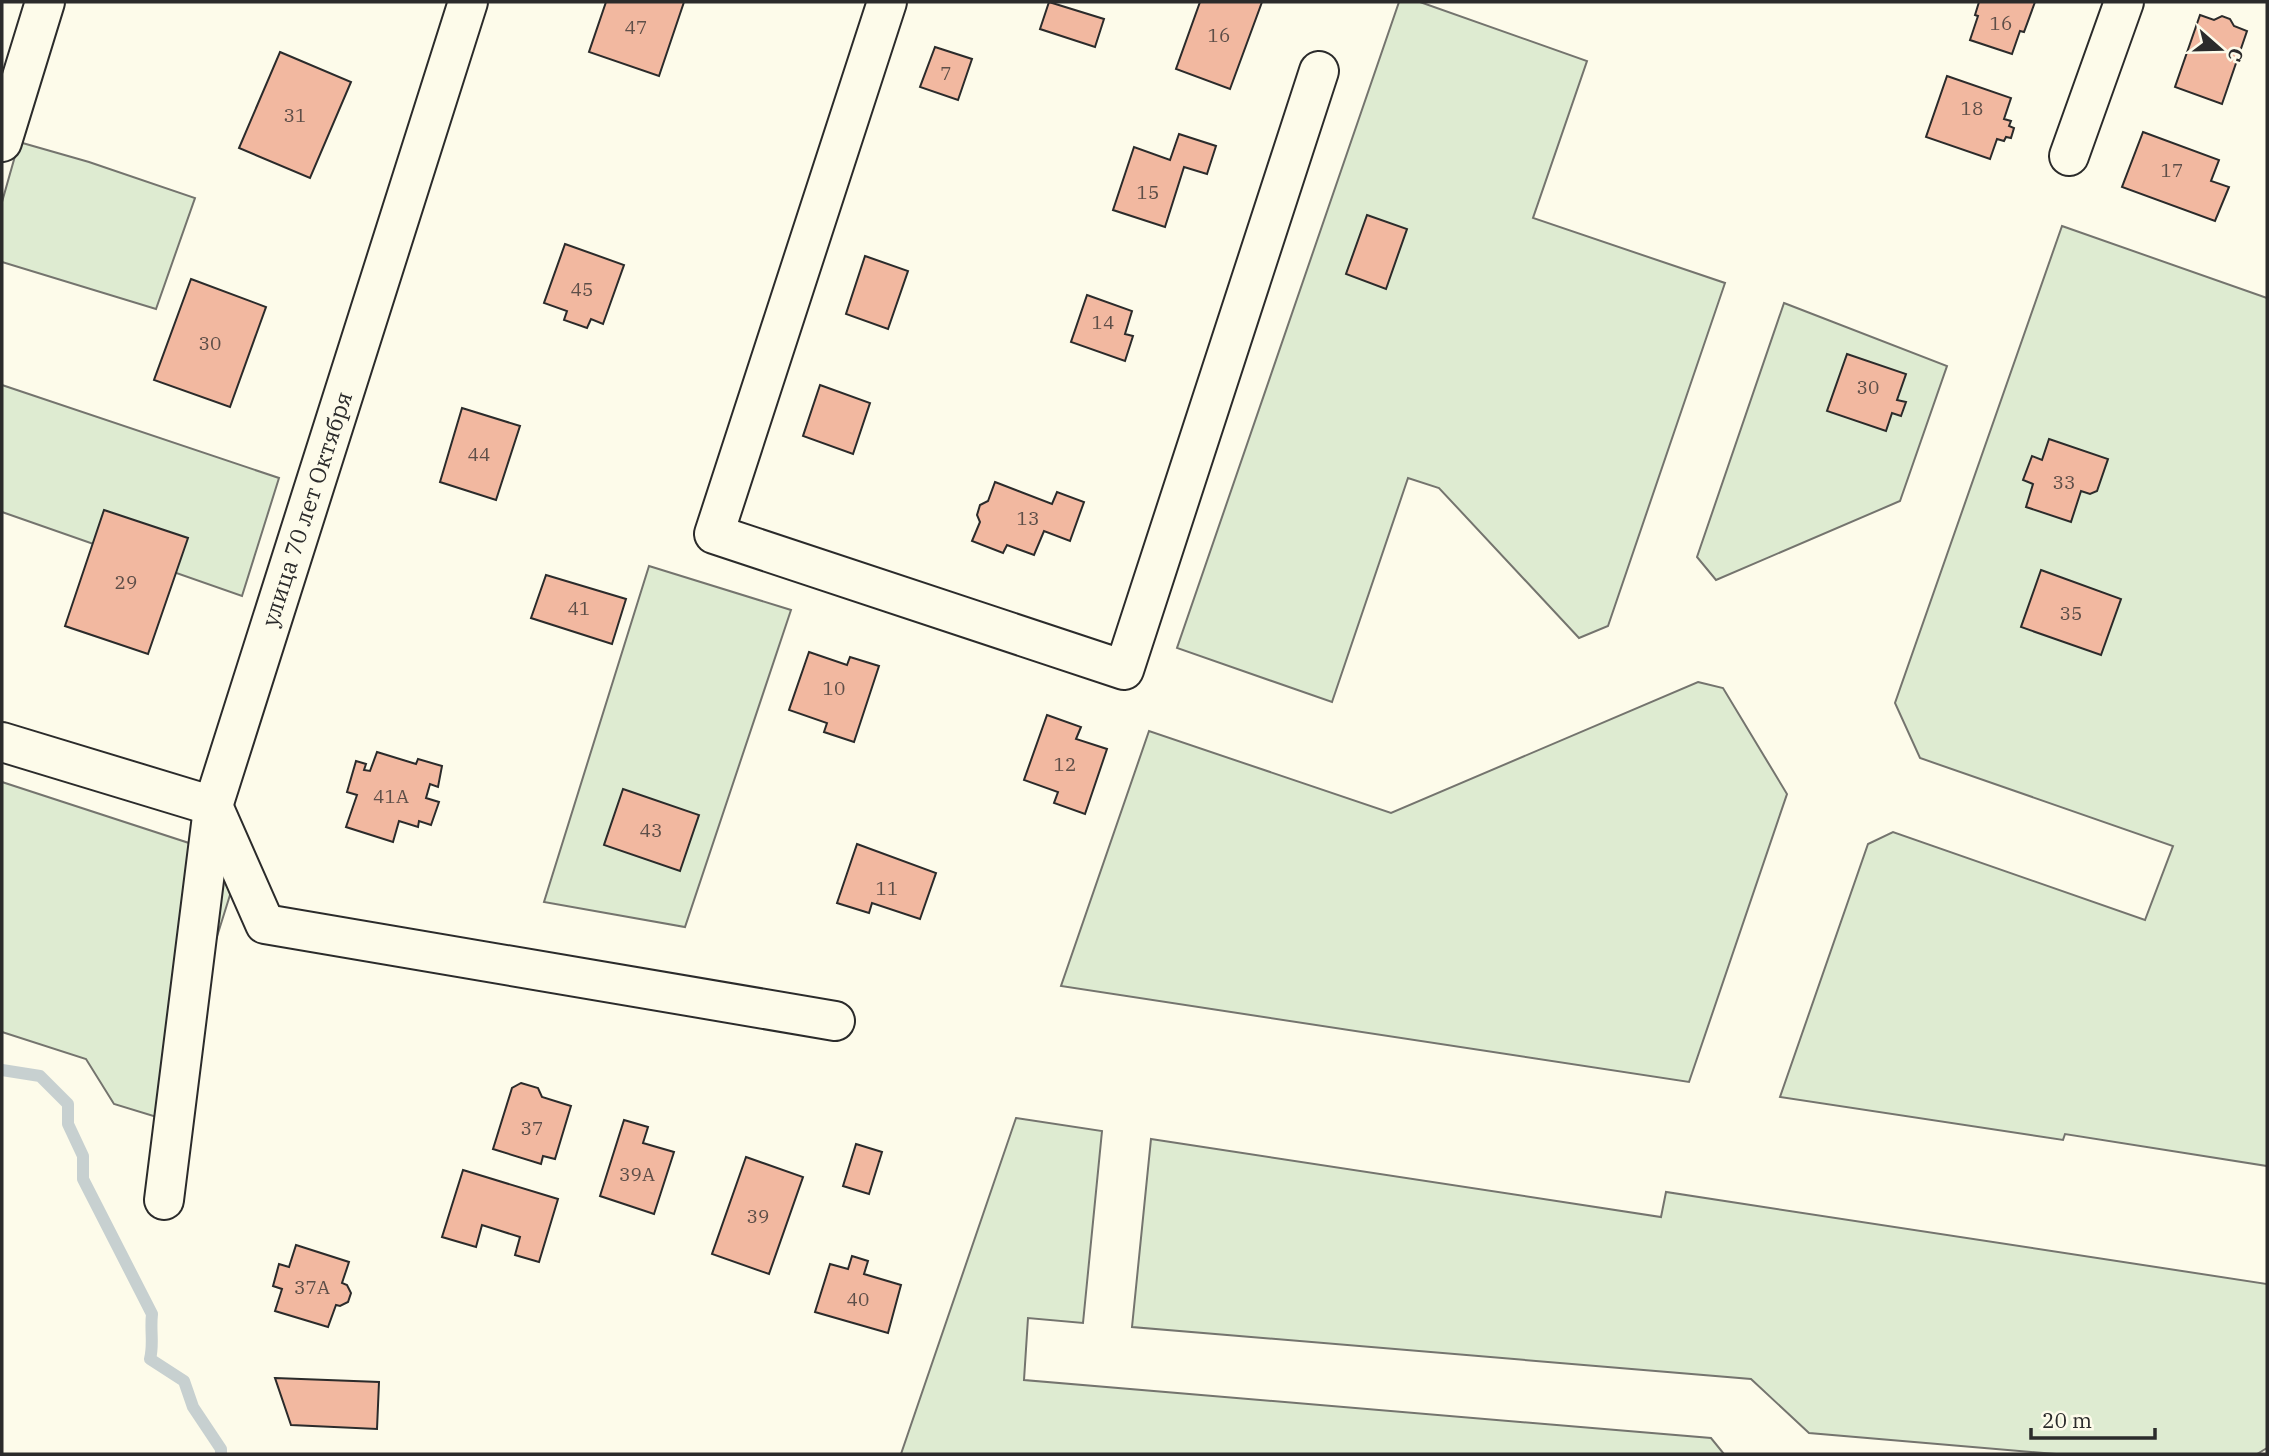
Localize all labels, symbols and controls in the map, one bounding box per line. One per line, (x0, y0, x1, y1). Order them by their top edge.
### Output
house number: 16 (1990, 11, 2012, 35)
north arrow (2185, 14, 2255, 84)
house number: 47 (625, 15, 647, 39)
house number: 16 (1208, 23, 1230, 47)
text: С (2223, 45, 2249, 65)
house number: 7 (940, 61, 952, 85)
house number: 18 (1961, 96, 1983, 120)
house number: 31 (284, 103, 306, 127)
house number: 17 (2161, 158, 2183, 182)
house number: 15 (1137, 180, 1159, 204)
house number: 45 (571, 277, 593, 301)
house number: 14 (1092, 310, 1114, 334)
house number: 30 (199, 331, 221, 355)
house number: 30 (1857, 375, 1879, 399)
street label: улица 70 лет Октября (254, 387, 358, 630)
house number: 44 (468, 442, 490, 466)
house number: 33 (2053, 470, 2075, 494)
house number: 13 (1017, 506, 1039, 530)
house number: 29 (115, 570, 137, 594)
house number: 41 (568, 596, 590, 620)
house number: 35 (2060, 601, 2082, 625)
house number: 10 (823, 676, 845, 700)
house number: 12 (1054, 752, 1076, 776)
house number: 41А (373, 784, 409, 808)
house number: 43 (640, 818, 662, 842)
house number: 11 (876, 876, 898, 900)
house number: 37 (521, 1116, 543, 1140)
house number: 39А (619, 1162, 655, 1186)
house number: 39 (747, 1204, 769, 1228)
house number: 37А (294, 1275, 330, 1299)
house number: 40 (847, 1287, 869, 1311)
scale bar (2031, 1396, 2155, 1440)
text: 20 m (2042, 1406, 2092, 1434)

